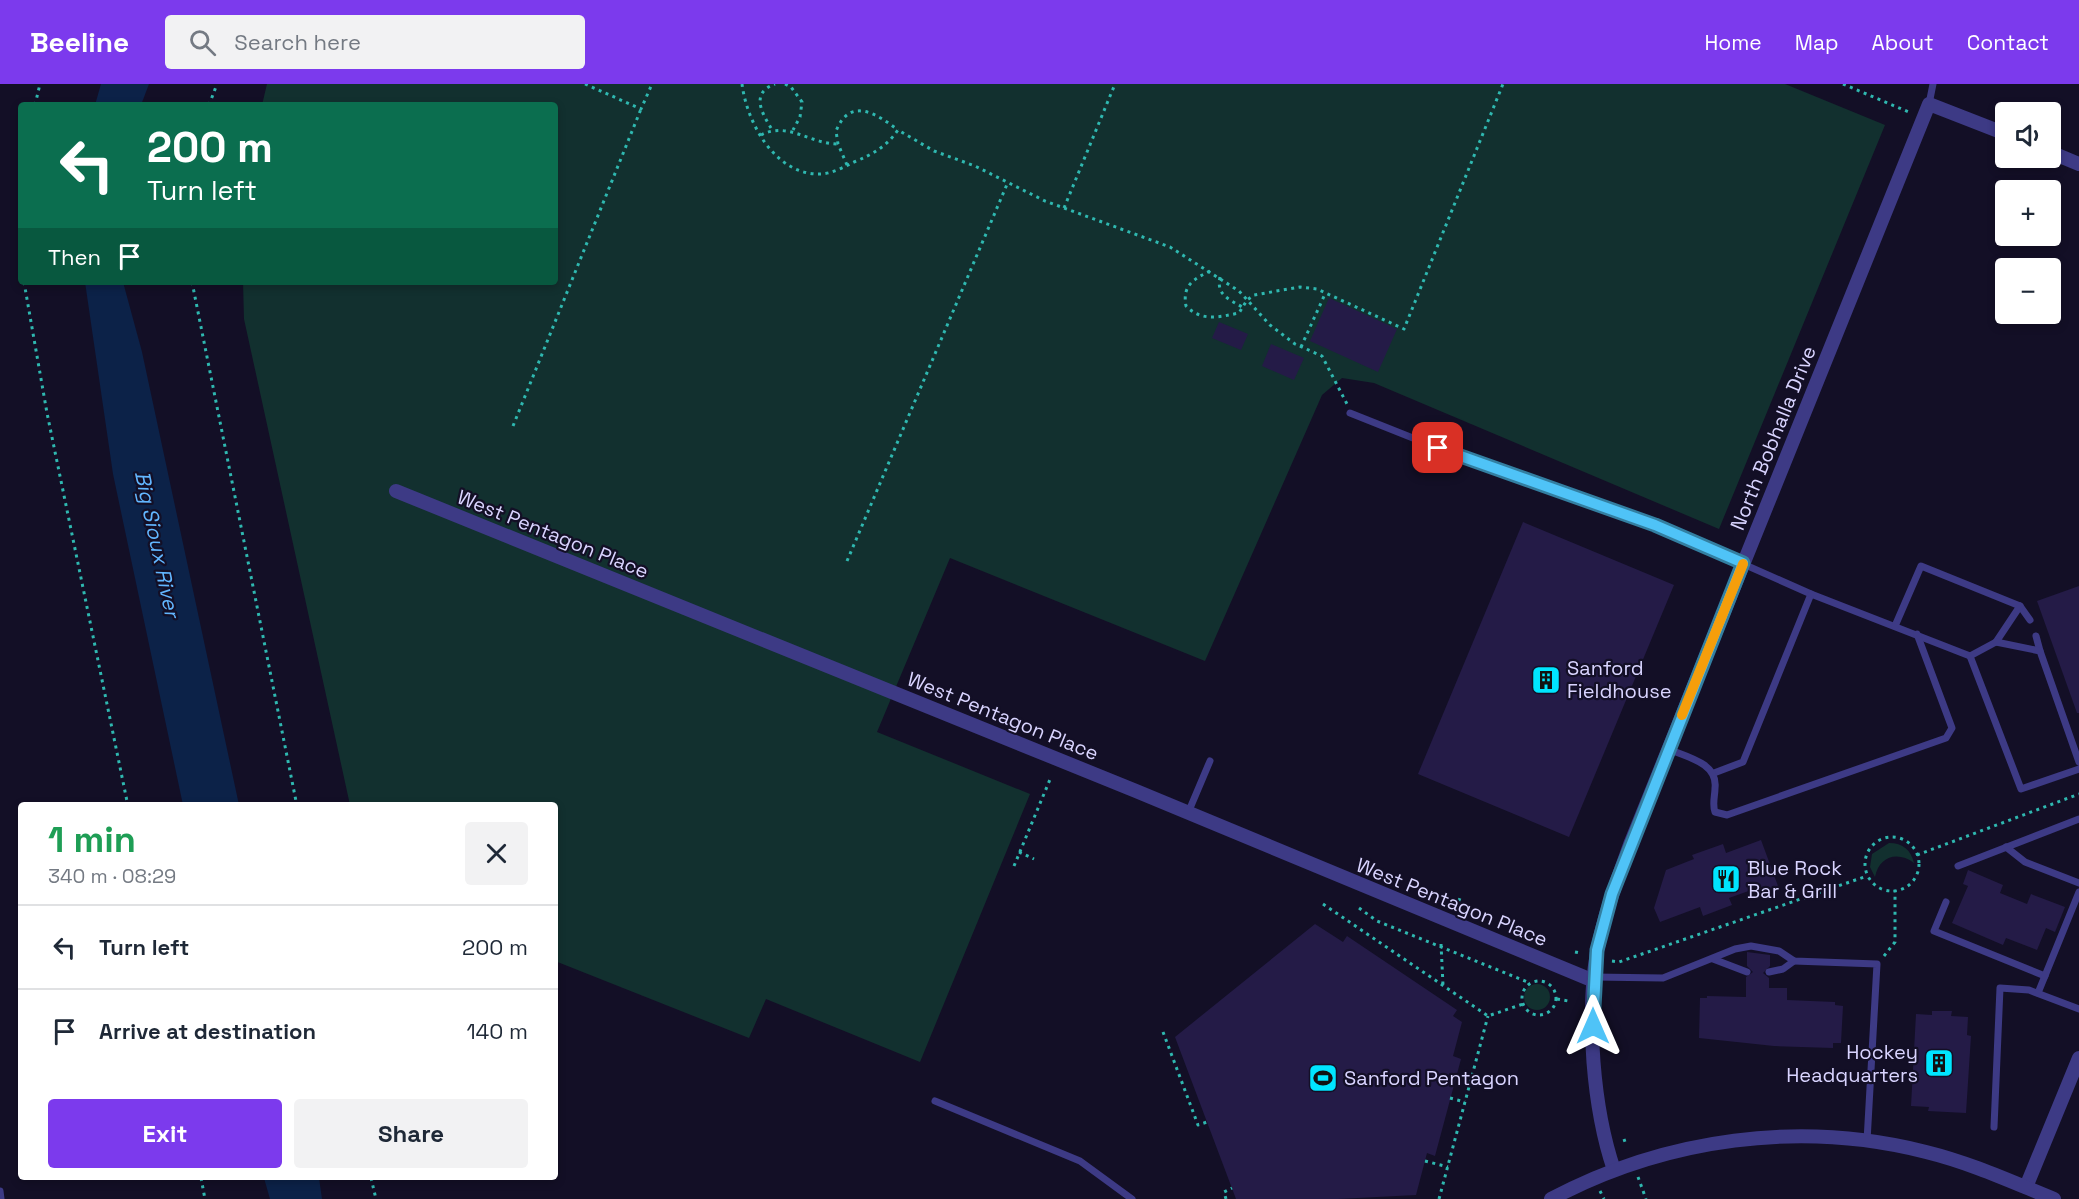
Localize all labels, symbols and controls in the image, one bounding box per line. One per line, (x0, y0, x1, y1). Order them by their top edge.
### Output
search box (165, 15, 585, 69)
text: Beeline (30, 24, 129, 60)
icon: search (186, 26, 219, 59)
text: Search here (234, 28, 361, 56)
text: Home (1704, 29, 1762, 56)
text: Map (1795, 29, 1839, 56)
text: About (1872, 29, 1934, 56)
text: Contact (1967, 29, 2049, 56)
map controls (1995, 102, 2061, 324)
button: sound (1995, 102, 2061, 168)
text: 200 m (147, 121, 273, 174)
icon: left (48, 126, 126, 204)
text: Turn left (147, 173, 257, 208)
button: + (1995, 180, 2061, 246)
icon: arrive (113, 240, 146, 273)
text: Then (48, 243, 101, 271)
button: − (1995, 258, 2061, 324)
street label: North Bobhalla Drive (1724, 342, 1822, 534)
pin (1412, 422, 1463, 473)
icon: arrive (1421, 431, 1454, 464)
water label: Big Sioux River (129, 468, 187, 622)
street label: West Pentagon Place (453, 484, 653, 584)
place label: Sanford Fieldhouse (1567, 655, 1672, 704)
building icon: Sanford Fieldhouse (1530, 664, 1562, 696)
street label: West Pentagon Place (903, 666, 1103, 766)
text: 1 min (48, 817, 136, 863)
button: close (465, 822, 528, 885)
street label: West Pentagon Place (1352, 852, 1552, 952)
place label: Blue Rock Bar & Grill (1747, 855, 1842, 904)
text: 340 m · 08:29 (48, 863, 176, 889)
restaurant icon: Blue Rock Bar & Grill (1710, 863, 1742, 895)
icon: left (48, 931, 81, 964)
text: Turn left (99, 933, 189, 961)
text: 200 m (462, 933, 528, 961)
position arrow (1561, 994, 1625, 1058)
icon: arrive (48, 1015, 81, 1048)
text: Arrive at destination (99, 1017, 316, 1045)
text: 140 m (466, 1017, 528, 1045)
place label: Hockey Headquarters (1786, 1039, 1918, 1088)
building icon: Hockey Headquarters (1923, 1047, 1955, 1079)
sports icon: Sanford Pentagon (1307, 1062, 1339, 1094)
place label: Sanford Pentagon (1344, 1065, 1519, 1091)
button: Exit (48, 1099, 282, 1168)
button: Share (294, 1099, 528, 1168)

